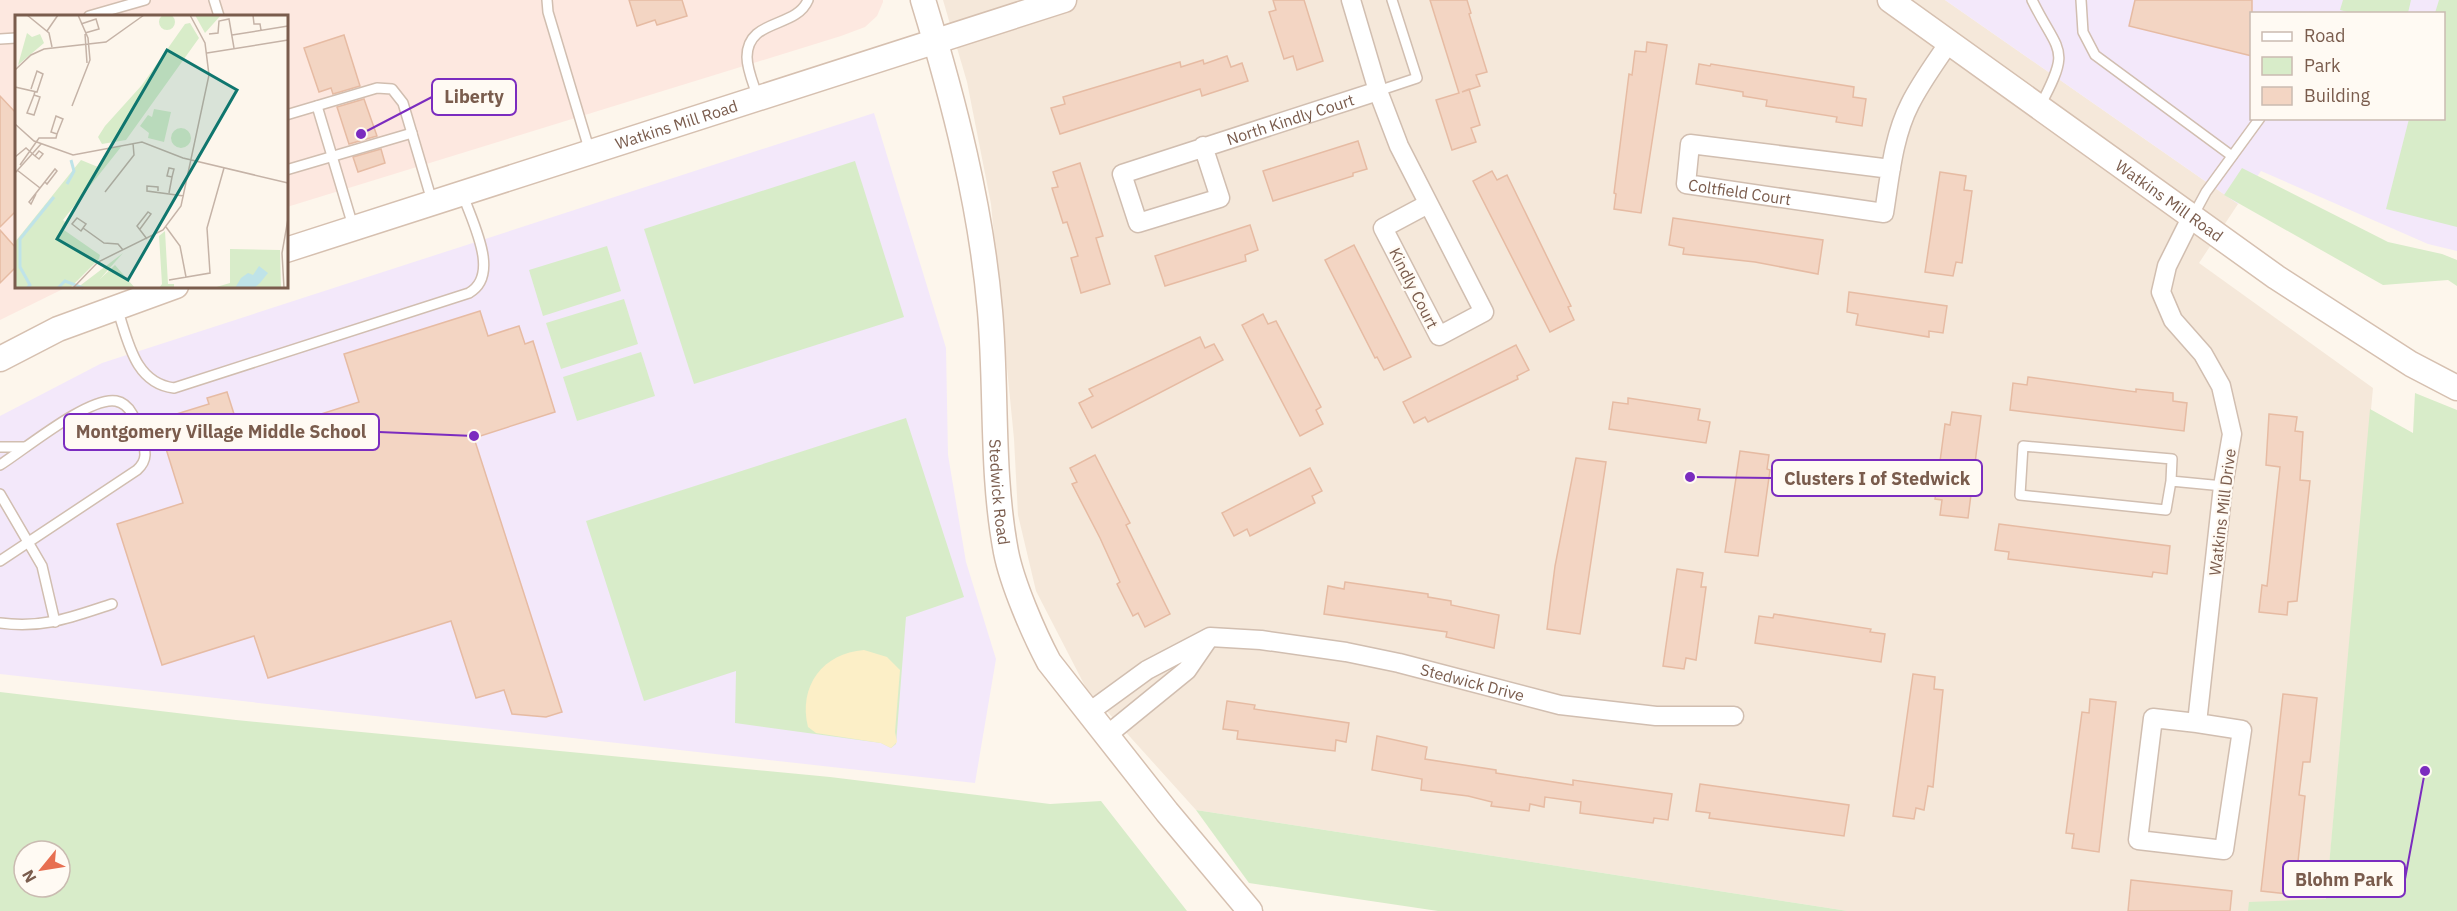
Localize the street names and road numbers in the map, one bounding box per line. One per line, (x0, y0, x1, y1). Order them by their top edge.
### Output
street label: North Kindly Court (1224, 89, 1357, 149)
street label: Watkins Mill Road (613, 96, 740, 154)
street label: Watkins Mill Road (2112, 155, 2227, 246)
street label: Coltfield Court (1687, 174, 1792, 209)
street label: Kindly Court (1385, 244, 1443, 332)
street label: Stedwick Road (985, 439, 1015, 546)
street label: Watkins Mill Drive (2204, 447, 2240, 577)
street label: Stedwick Drive (1418, 659, 1527, 705)

